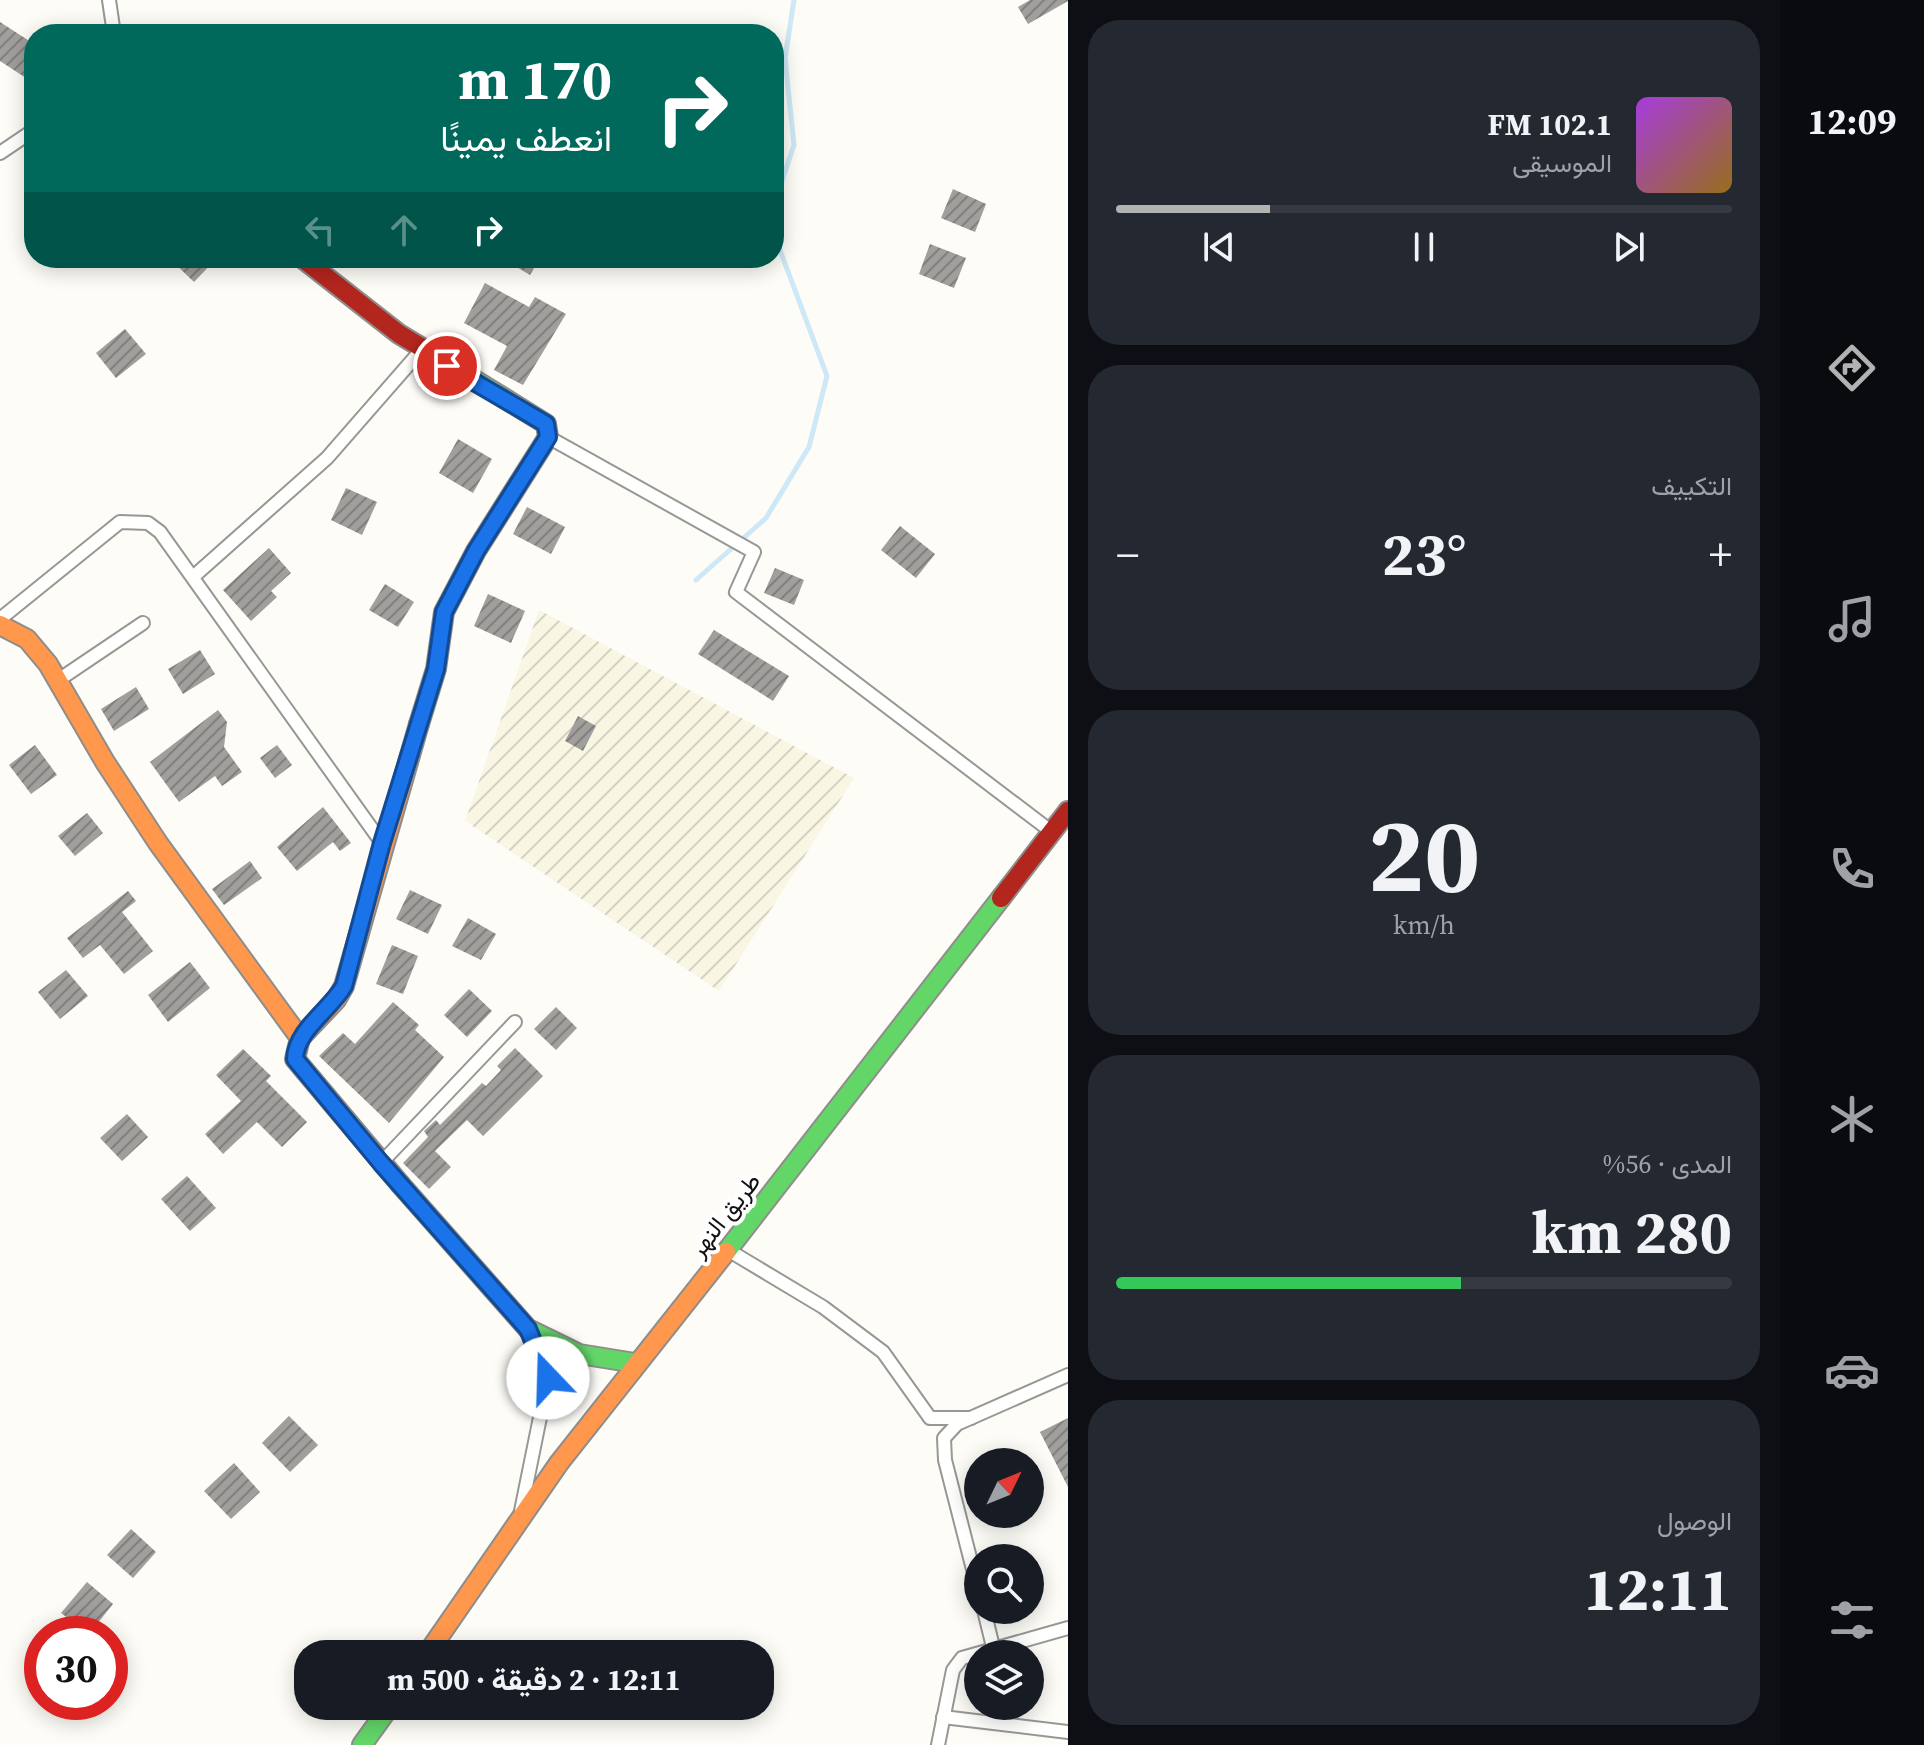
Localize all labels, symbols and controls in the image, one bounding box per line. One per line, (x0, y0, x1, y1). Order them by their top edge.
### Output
text: 170 m (458, 41, 612, 118)
icon: right (640, 56, 744, 160)
text: 12:09 (1808, 97, 1896, 146)
text: 102.1 FM (1487, 104, 1612, 145)
text: انعطف يمينًا (440, 114, 612, 163)
text: الموسيقى (1512, 145, 1612, 181)
icon: left (298, 208, 342, 252)
icon: ahead (382, 208, 426, 252)
icon: right (466, 208, 510, 252)
icon: previous (1197, 225, 1241, 269)
icon: pause (1402, 225, 1446, 269)
icon: next (1607, 225, 1651, 269)
pin (413, 332, 481, 400)
icon: directions (1824, 340, 1880, 396)
icon: arrive (425, 344, 469, 388)
text: التكييف (1651, 468, 1732, 504)
text: 23° (1382, 513, 1466, 595)
text: − (1116, 524, 1139, 585)
text: + (1709, 524, 1732, 585)
icon: music (1824, 591, 1880, 647)
text: 20 (1368, 783, 1480, 926)
icon: phone (1824, 841, 1880, 897)
text: km/h (1393, 907, 1455, 943)
icon: climate (1824, 1091, 1880, 1147)
text: المدى · 56% (1603, 1146, 1732, 1182)
street label: طريق النهر (681, 1166, 768, 1264)
text: 280 km (1531, 1191, 1732, 1273)
position arrow (506, 1336, 590, 1420)
icon: car (1824, 1342, 1880, 1398)
north arrow (964, 1448, 1044, 1528)
map controls (964, 1448, 1044, 1720)
text: الوصول (1657, 1503, 1732, 1539)
button: search (964, 1544, 1044, 1624)
text: 12:11 (1584, 1548, 1732, 1630)
icon: filters (1824, 1592, 1880, 1648)
speed limit sign: 30 (24, 1616, 128, 1720)
button: layers (964, 1640, 1044, 1720)
text: 12:11 · 2 دقيقة · 500 m (387, 1659, 681, 1700)

